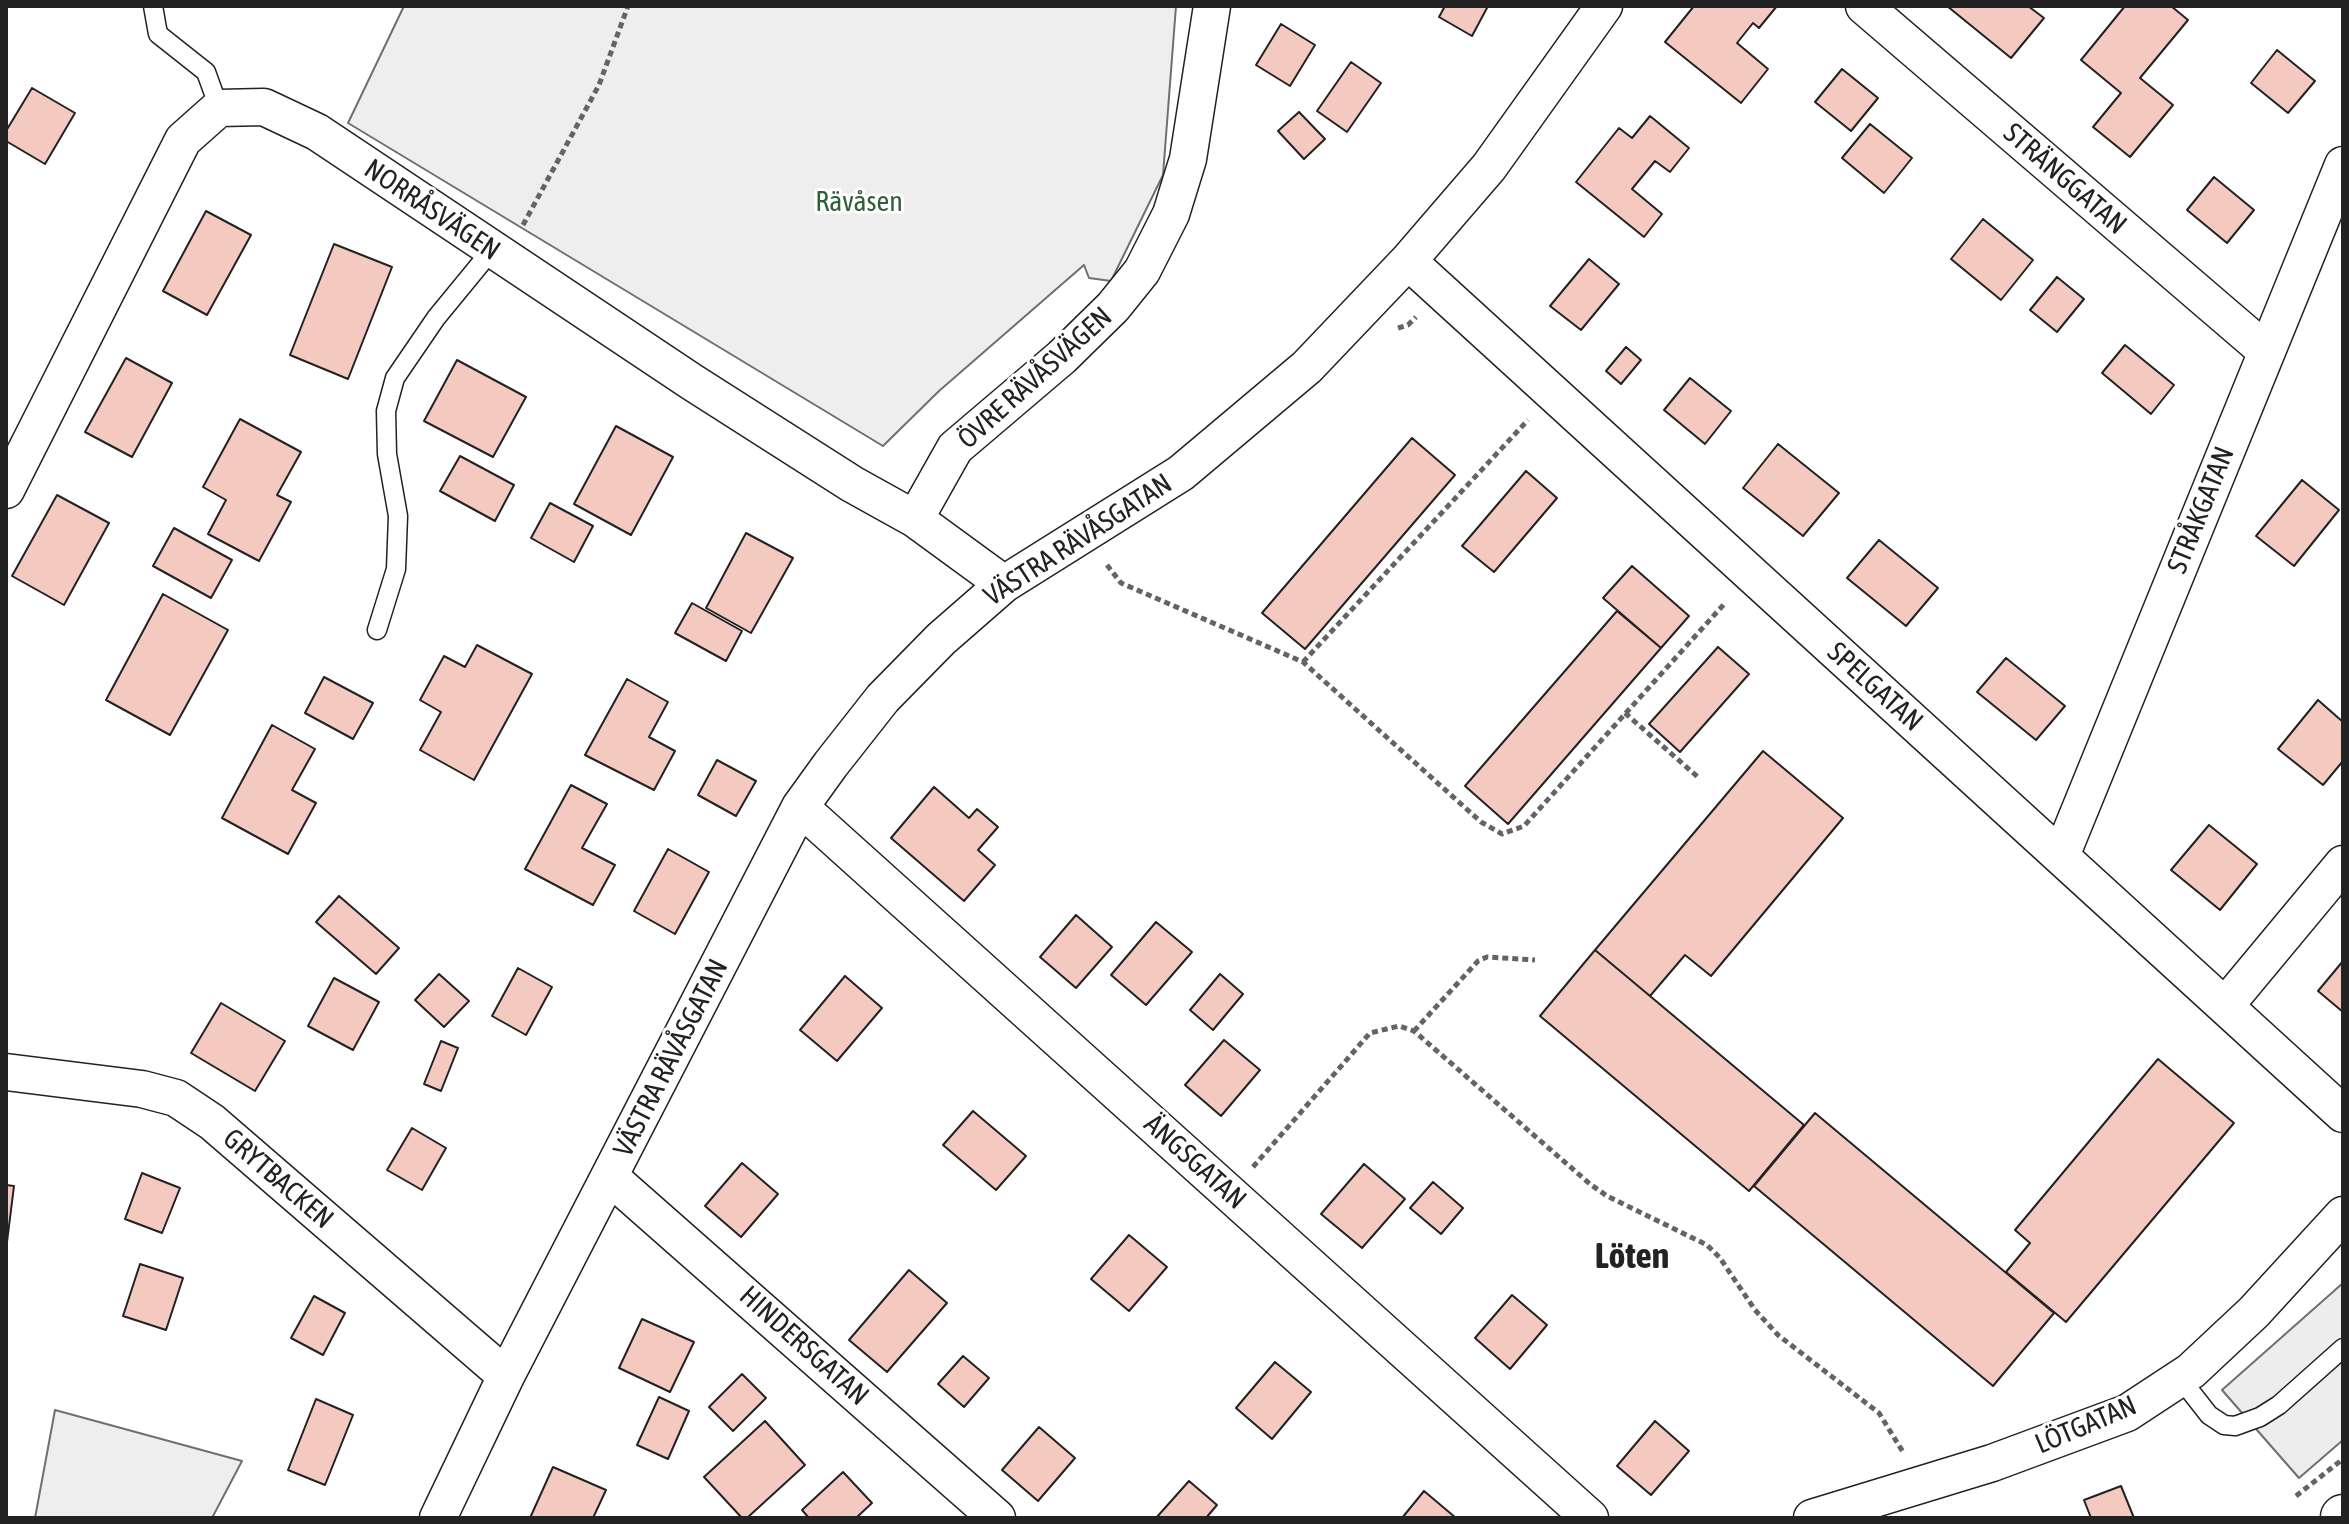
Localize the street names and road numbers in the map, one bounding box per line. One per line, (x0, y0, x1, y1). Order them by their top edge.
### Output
street label: STRÄNGGATAN (1997, 116, 2133, 242)
street label: NORRÅSVÄGEN (358, 152, 506, 268)
street label: ÖVRE RÄVÅSVÄGEN (951, 300, 1119, 456)
street label: STRÅKGATAN (2160, 442, 2242, 578)
street label: VÄSTRA RÄVÅSGATAN (978, 467, 1178, 613)
street label: SPELGATAN (1820, 636, 1930, 738)
street label: VÄSTRA RÄVÅSGATAN (607, 954, 735, 1162)
street label: ÄNGSGATAN (1137, 1107, 1253, 1217)
street label: GRYTBACKEN (216, 1122, 340, 1236)
street label: HINDERSGATAN (733, 1279, 875, 1413)
street label: LÖTGATAN (2030, 1389, 2142, 1461)

